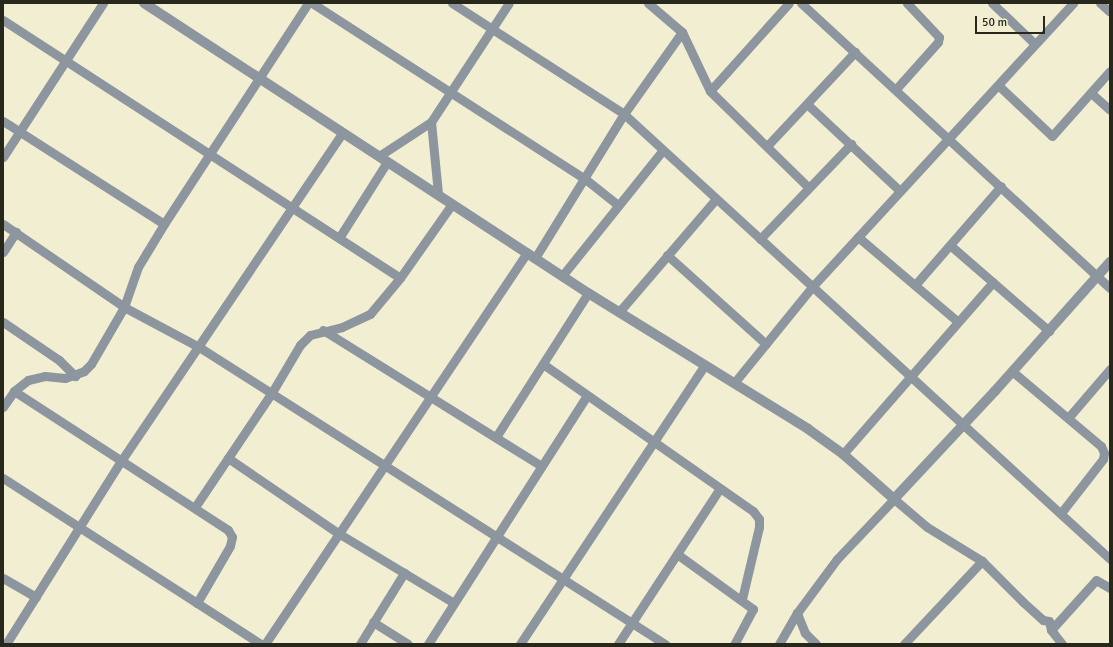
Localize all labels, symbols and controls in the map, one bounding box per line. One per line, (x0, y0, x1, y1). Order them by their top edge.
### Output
scale bar (977, 8, 1047, 34)
text: 50 m (982, 15, 1007, 30)

